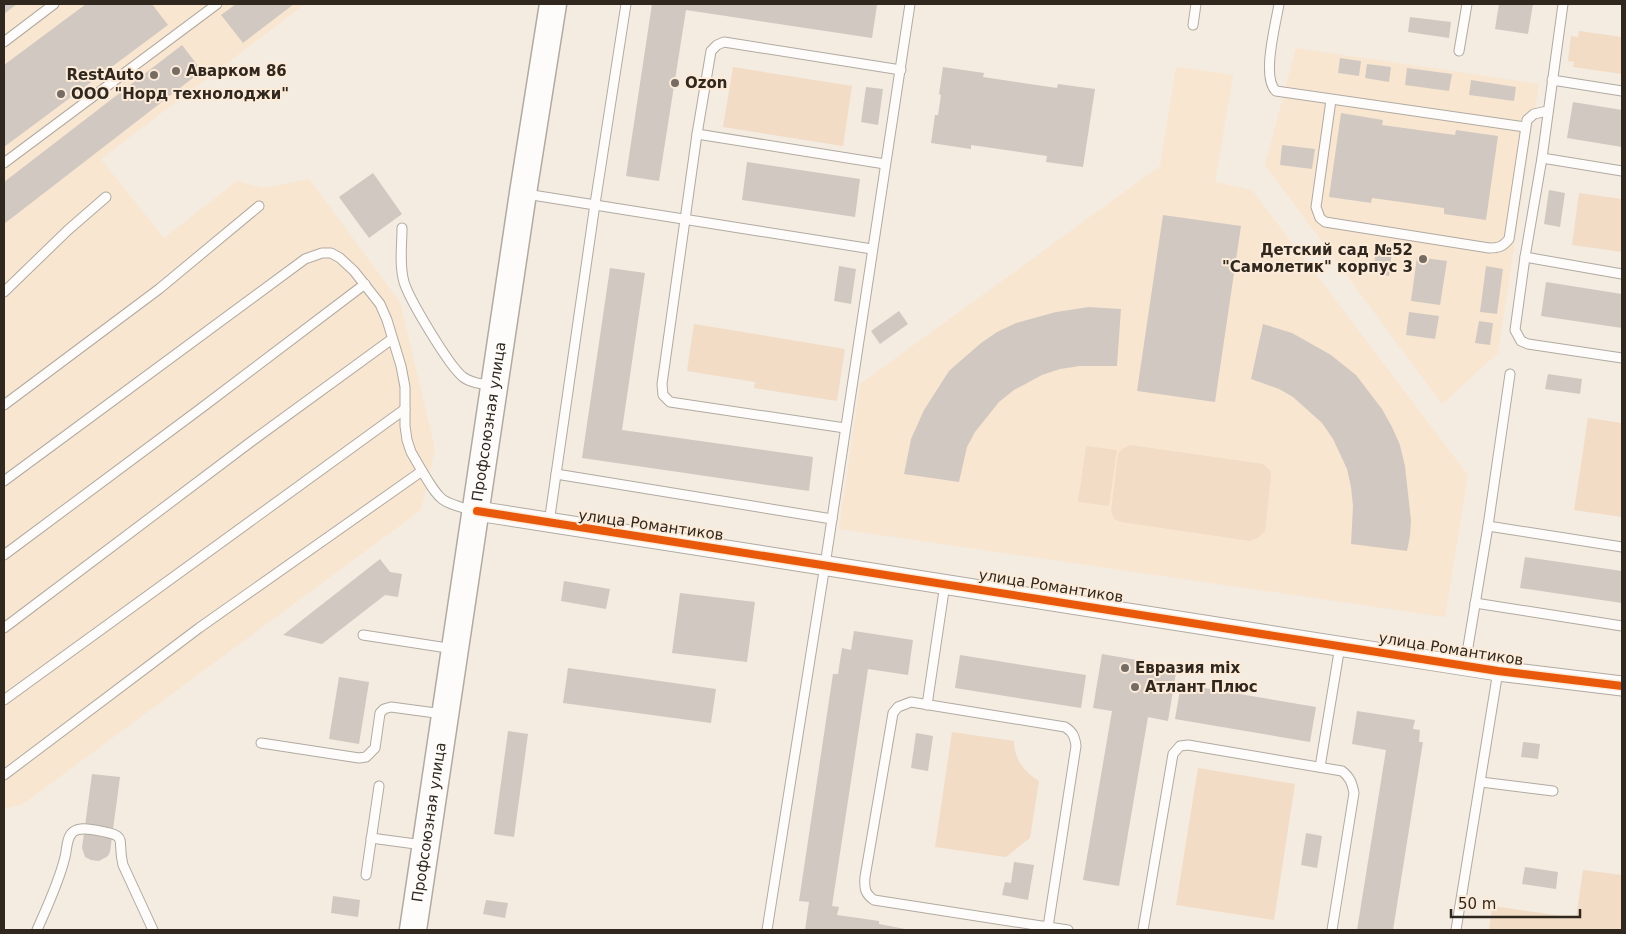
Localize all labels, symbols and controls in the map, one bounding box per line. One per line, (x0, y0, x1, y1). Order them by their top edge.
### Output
place label: Аварком 86 (186, 62, 287, 80)
marker: Аварком 86 (170, 65, 182, 77)
place label: RestAuto (66, 66, 144, 84)
marker: RestAuto (148, 69, 160, 81)
place label: Ozon (685, 74, 727, 92)
marker: Ozon (669, 77, 681, 89)
place label: ООО "Норд технолоджи" (71, 85, 289, 103)
marker: ООО "Норд технолоджи" (55, 88, 67, 100)
place label: Детский сад №52 "Самолетик" корпус 3 (1222, 241, 1413, 276)
marker: Детский сад №52 "Самолетик" корпус 3 (1417, 253, 1429, 265)
street label: Профсоюзная улица (468, 340, 510, 503)
street label: улица Романтиков (577, 506, 725, 544)
street label: улица Романтиков (977, 566, 1125, 606)
street label: улица Романтиков (1377, 629, 1525, 669)
place label: Евразия mix (1135, 659, 1240, 677)
marker: Евразия mix (1119, 662, 1131, 674)
place label: Атлант Плюс (1145, 678, 1258, 696)
marker: Атлант Плюс (1129, 681, 1141, 693)
street label: Профсоюзная улица (408, 741, 450, 903)
scale bar (1451, 886, 1580, 918)
text: 50 m (1458, 895, 1496, 913)

